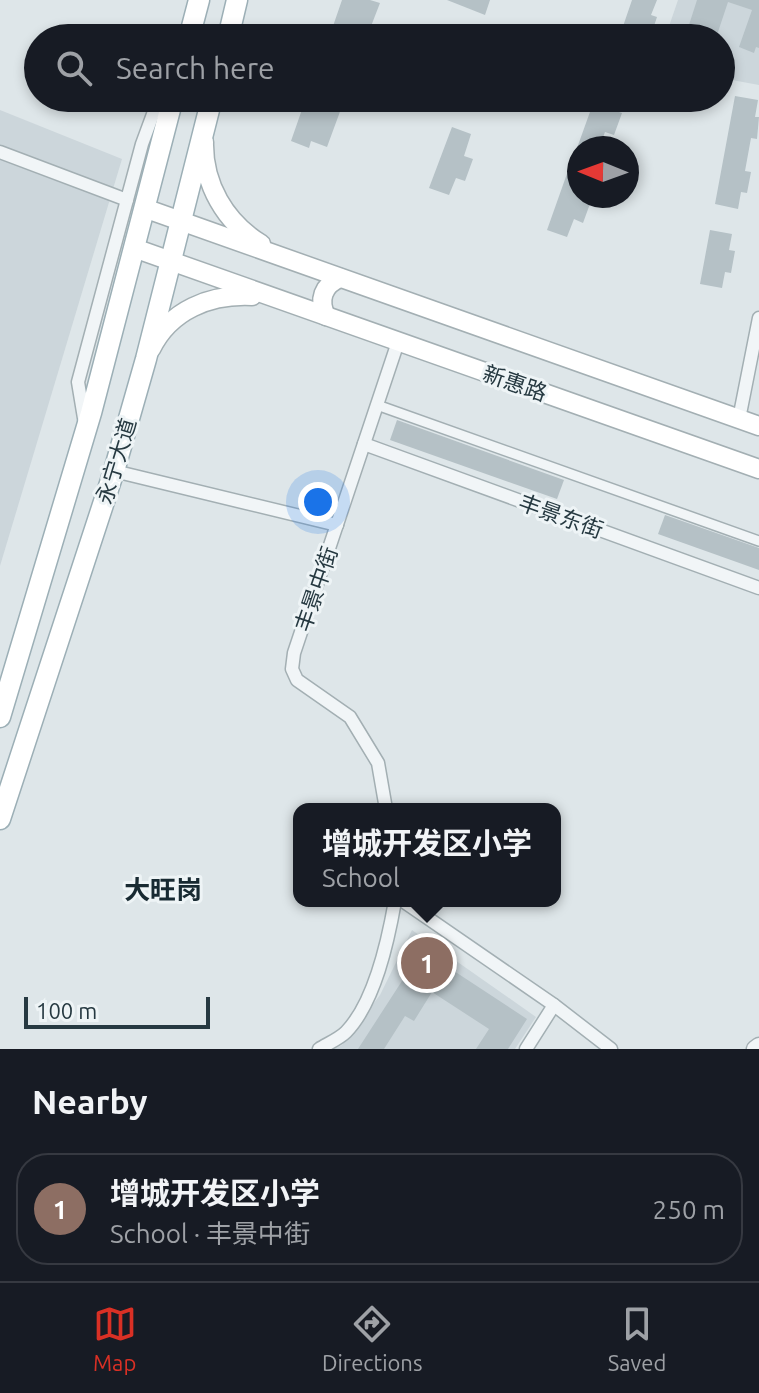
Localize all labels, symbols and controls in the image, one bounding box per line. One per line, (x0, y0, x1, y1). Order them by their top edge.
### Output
search box (24, 24, 735, 112)
icon: search (52, 46, 96, 90)
text: Search here (116, 51, 275, 85)
north arrow (567, 136, 639, 208)
street label: 新惠路 (480, 360, 550, 405)
street label: 永宁大道 (91, 415, 140, 507)
your location (298, 482, 338, 522)
street label: 丰景东街 (516, 489, 607, 542)
street label: 丰景中街 (289, 543, 342, 635)
popup (293, 803, 561, 907)
text: 增城开发区小学 (322, 826, 532, 860)
text: School (322, 863, 400, 892)
district label: 大旺岗 (124, 875, 202, 904)
pin: 1 (401, 933, 453, 993)
scale bar (24, 993, 210, 1029)
text: 100 m (36, 998, 97, 1023)
text: Nearby (32, 1082, 147, 1120)
text: 增城开发区小学 (110, 1176, 320, 1210)
text: 1 (53, 1195, 67, 1224)
text: 250 m (653, 1195, 725, 1224)
text: School · 丰景中街 (110, 1219, 310, 1248)
tab: Map (93, 1302, 137, 1375)
tab: Directions (322, 1302, 422, 1375)
tab: Saved (608, 1302, 666, 1375)

